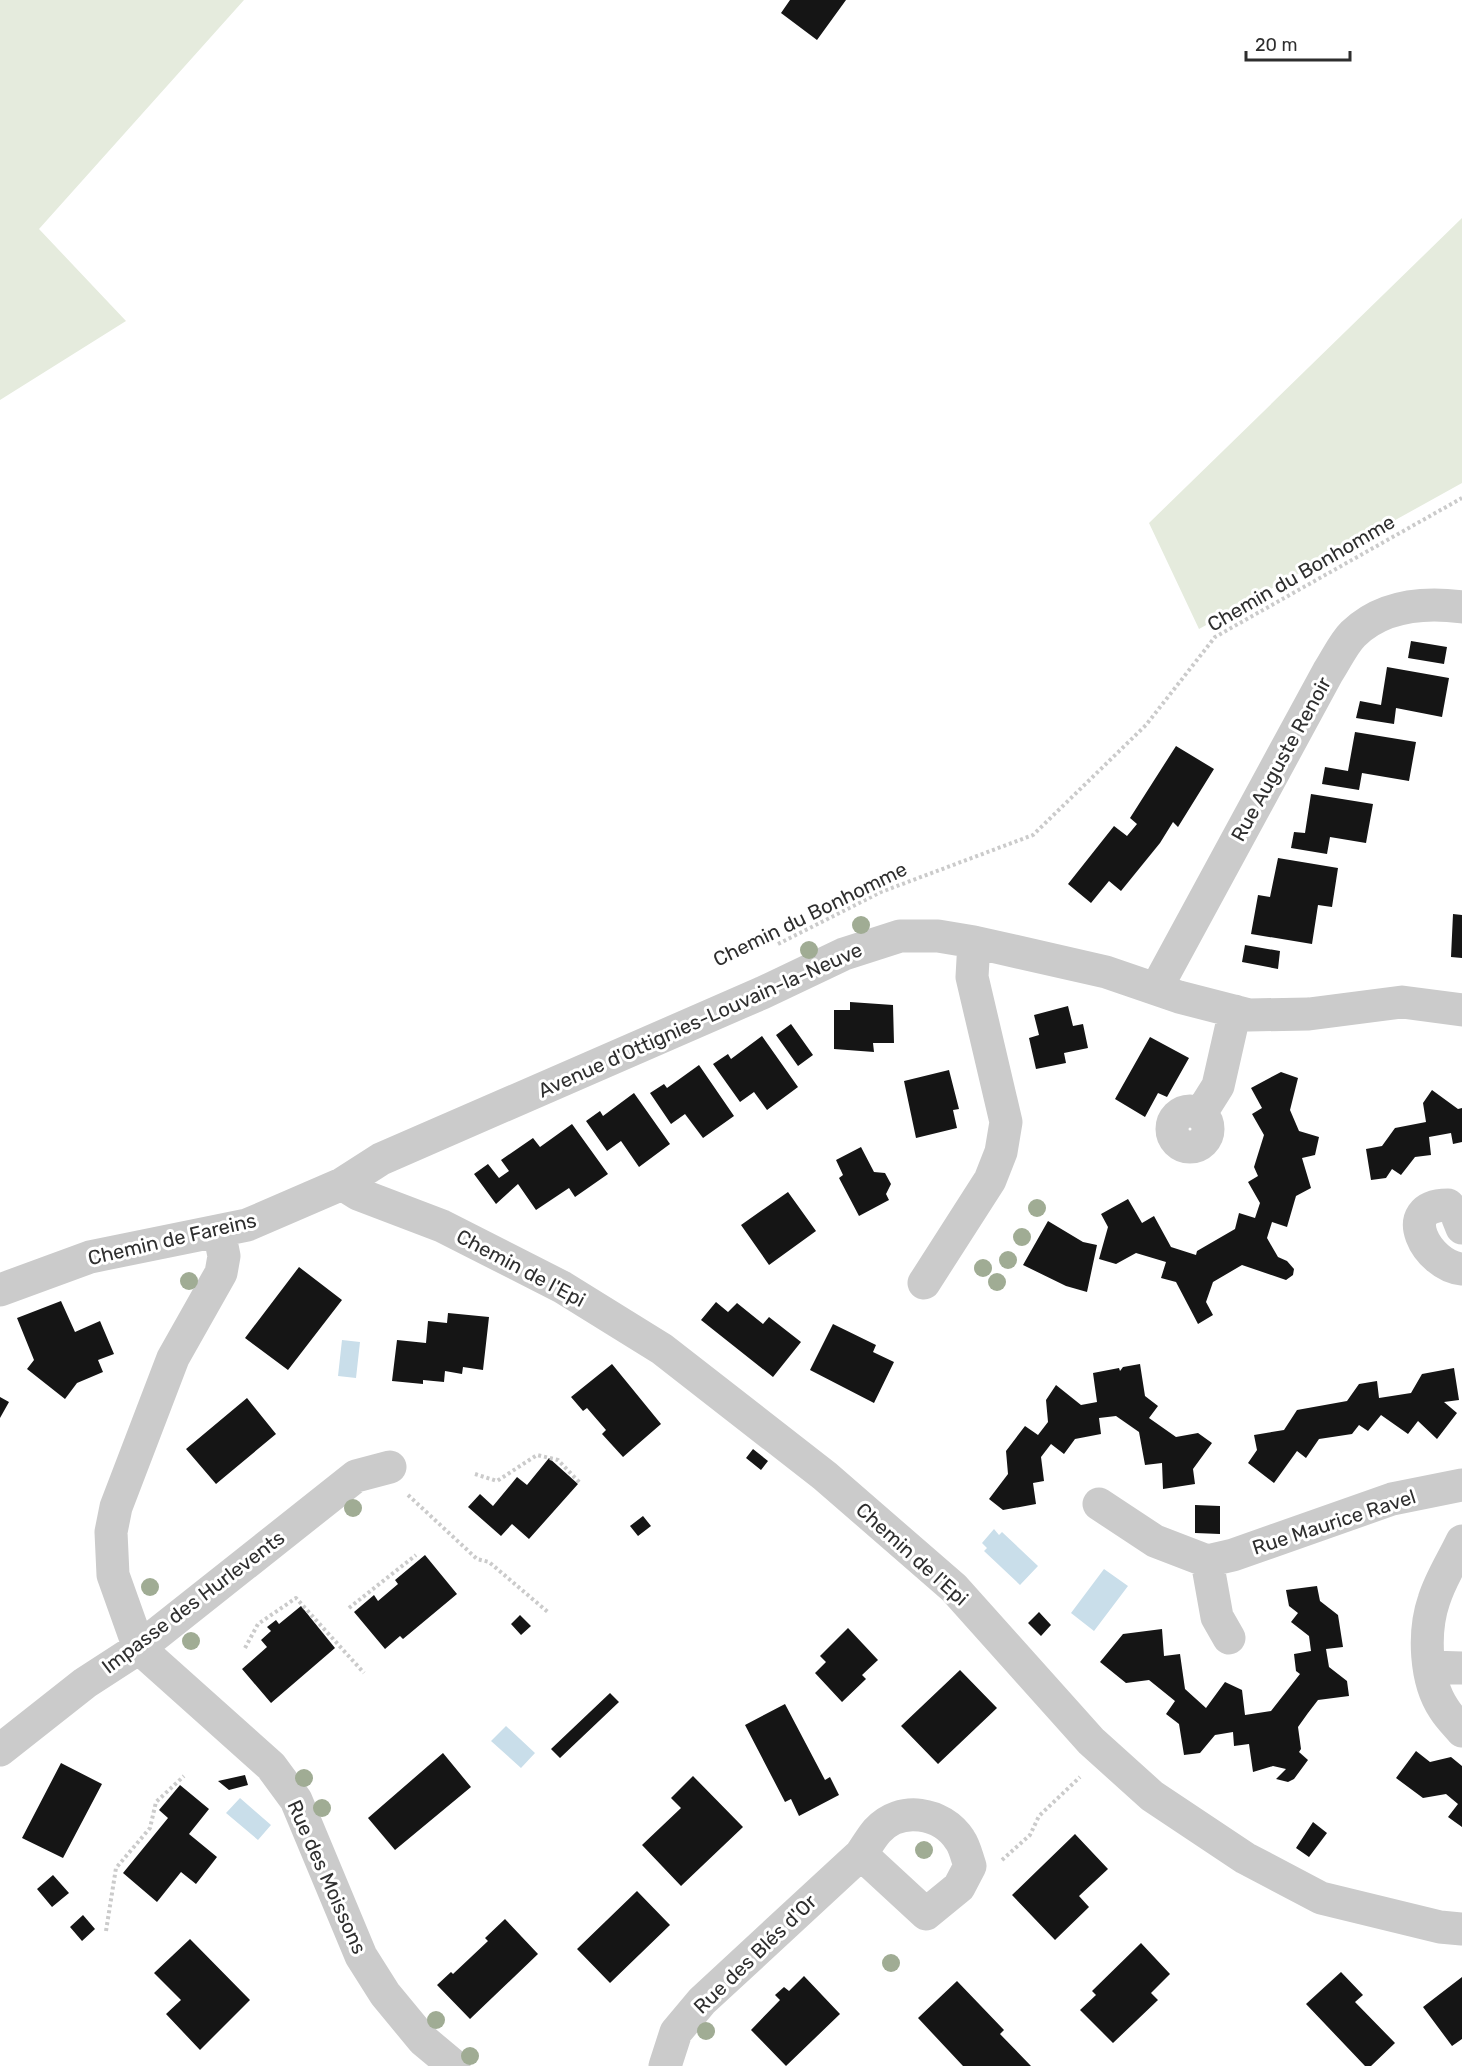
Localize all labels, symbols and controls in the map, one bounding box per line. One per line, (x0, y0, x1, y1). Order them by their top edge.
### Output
scale bar (1246, 24, 1350, 62)
text: 20 m (1255, 34, 1297, 56)
street label: Chemin du Bonhomme (1203, 509, 1399, 637)
street label: Rue Auguste Renoir (1226, 672, 1336, 845)
street label: Chemin du Bonhomme (709, 857, 911, 971)
street label: Avenue d'Ottignies-Louvain-la-Neuve (534, 937, 866, 1103)
street label: Chemin de Fareins (85, 1208, 259, 1270)
street label: Chemin de l'Epi (452, 1224, 590, 1312)
street label: Rue Maurice Ravel (1249, 1484, 1419, 1560)
street label: Chemin de l'Epi (851, 1497, 973, 1611)
street label: Impasse des Hurlevents (97, 1525, 289, 1679)
street label: Rue des Moissons (282, 1796, 372, 1958)
street label: Rue des Blés d'Or (689, 1889, 822, 2019)

